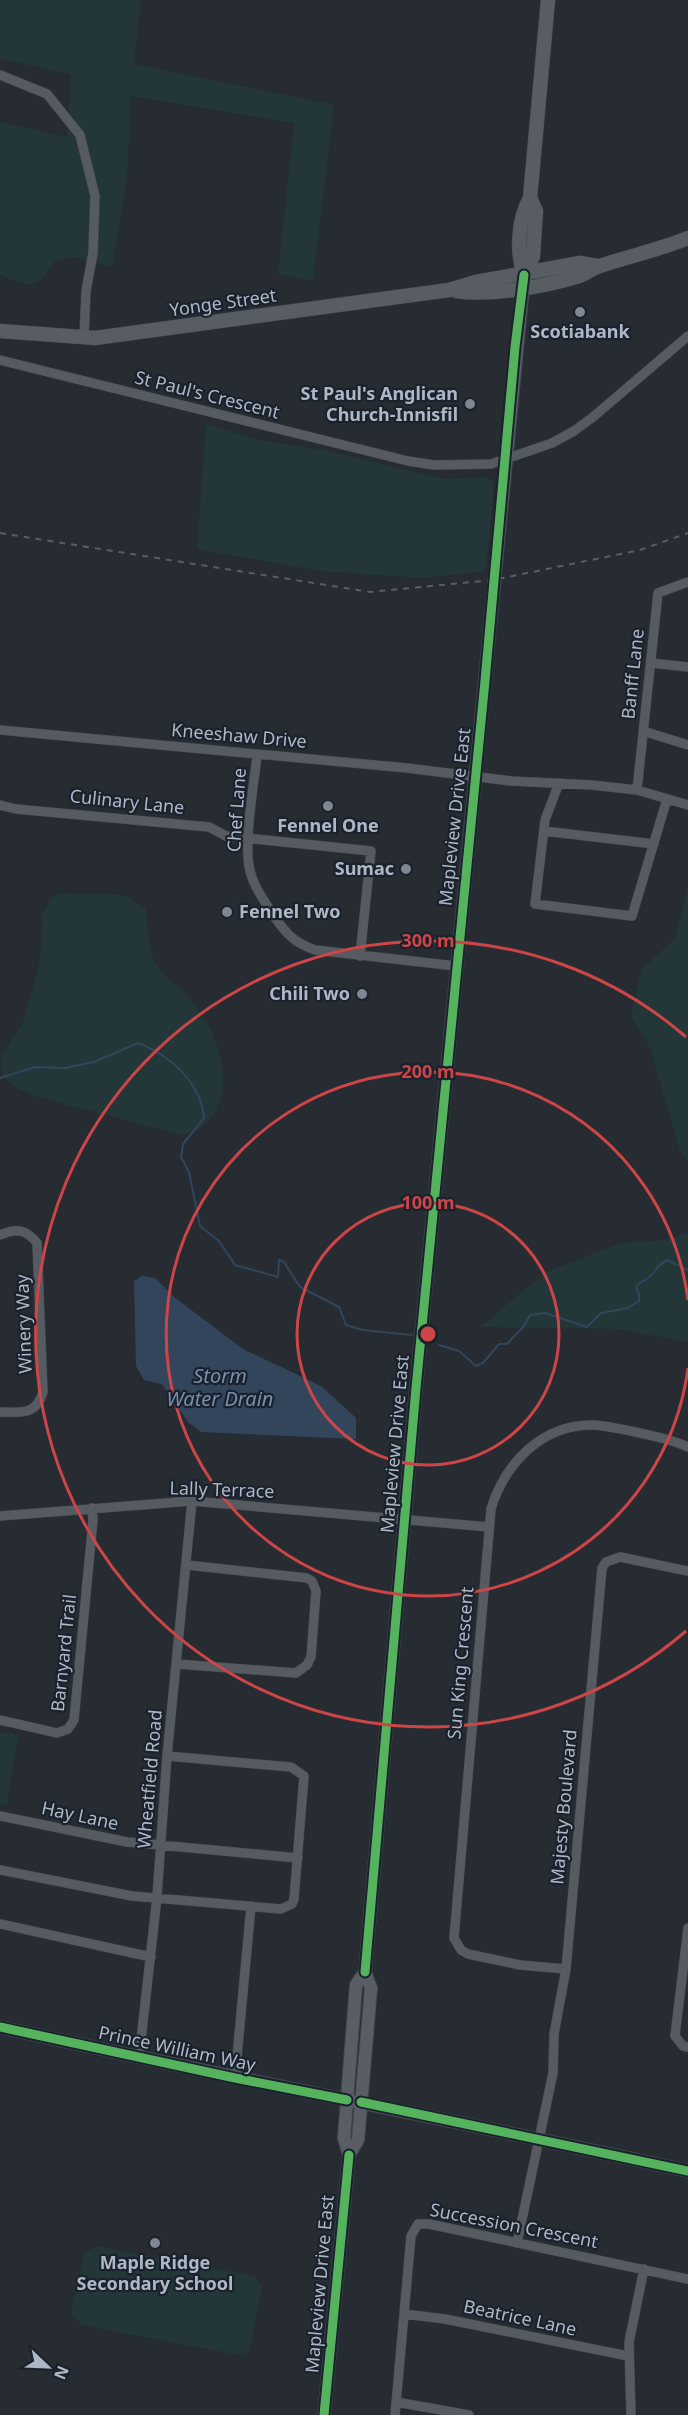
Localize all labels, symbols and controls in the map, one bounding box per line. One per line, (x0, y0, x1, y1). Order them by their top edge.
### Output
street label: Yonge Street (168, 283, 278, 321)
marker: Scotiabank (573, 305, 587, 319)
place label: Scotiabank (530, 319, 631, 343)
street label: St Paul's Crescent (132, 364, 283, 424)
place label: St Paul's Anglican Church-Innisfil (301, 381, 458, 426)
marker: St Paul's Anglican Church-Innisfil (463, 397, 477, 411)
street label: Banff Lane (615, 627, 649, 720)
street label: Kneeshaw Drive (170, 717, 308, 753)
street label: Mapleview Drive East (433, 726, 475, 907)
street label: Chef Lane (221, 767, 251, 853)
street label: Culinary Lane (69, 783, 186, 819)
marker: Fennel One (321, 799, 335, 813)
place label: Fennel One (277, 813, 379, 837)
place label: Sumac (335, 856, 394, 880)
marker: Sumac (399, 862, 413, 876)
place label: Fennel Two (239, 899, 341, 923)
marker: Fennel Two (220, 905, 234, 919)
text: 300 m (401, 928, 455, 952)
place label: Chili Two (269, 981, 350, 1005)
marker: Chili Two (355, 987, 369, 1001)
text: 200 m (401, 1059, 455, 1083)
text: 100 m (401, 1190, 455, 1214)
street label: Winery Way (9, 1273, 37, 1374)
centre of rings (418, 1324, 438, 1344)
street label: Mapleview Drive East (374, 1353, 414, 1534)
water label: Storm Water Drain (167, 1362, 273, 1412)
street label: Lally Terrace (169, 1475, 275, 1503)
street label: Sun King Crescent (441, 1585, 479, 1740)
street label: Barnyard Trail (45, 1593, 81, 1713)
street label: Wheatfield Road (131, 1709, 167, 1849)
street label: Majesty Boulevard (544, 1728, 582, 1886)
street label: Hay Lane (40, 1795, 121, 1835)
street label: Prince William Way (96, 2020, 259, 2077)
street label: Mapleview Drive East (299, 2193, 339, 2374)
street label: Succession Crescent (428, 2197, 601, 2253)
marker: Maple Ridge Secondary School (148, 2236, 162, 2250)
place label: Maple Ridge Secondary School (77, 2250, 233, 2295)
street label: Beatrice Lane (462, 2293, 579, 2341)
north arrow (18, 2337, 78, 2397)
text: N (49, 2363, 74, 2383)

